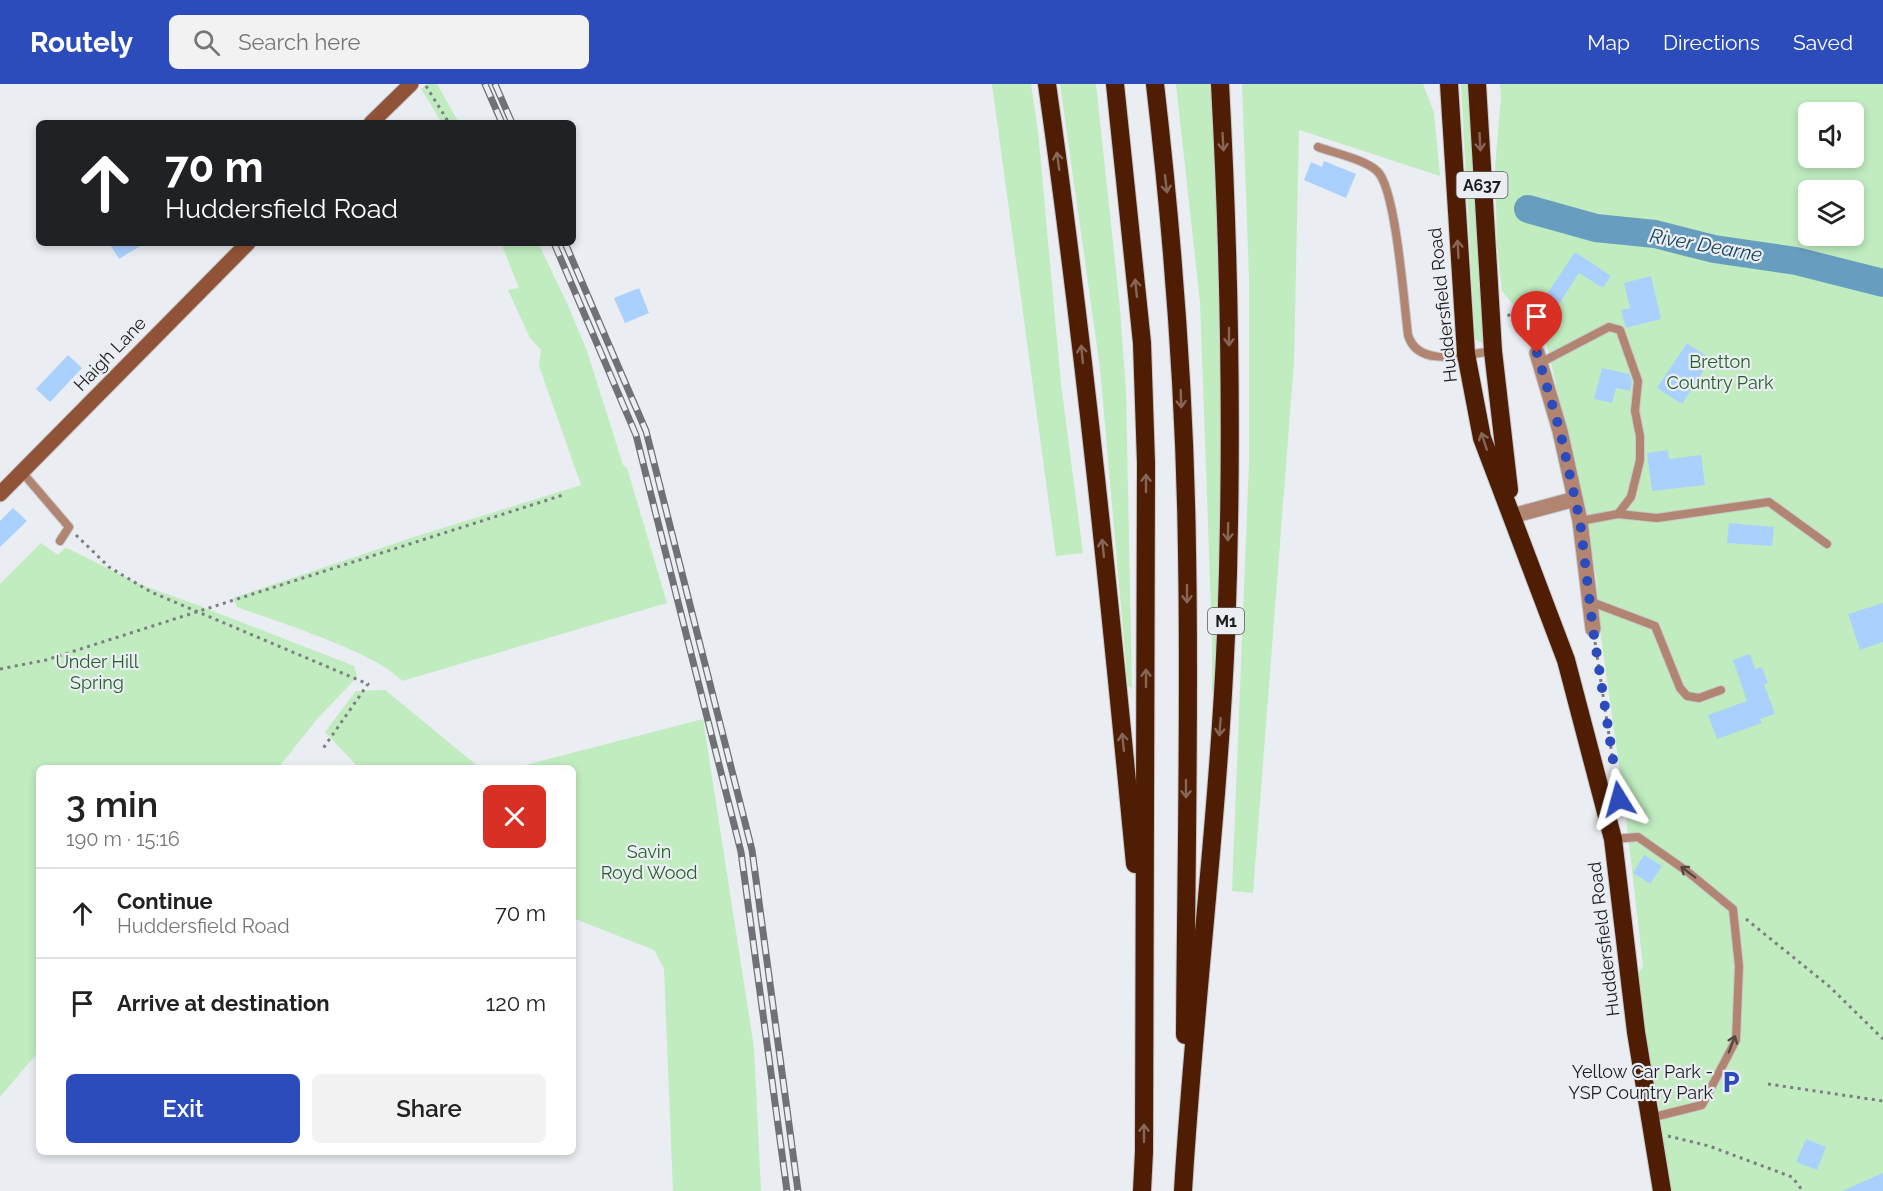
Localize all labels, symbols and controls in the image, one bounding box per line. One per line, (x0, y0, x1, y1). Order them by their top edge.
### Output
search box (169, 15, 589, 69)
text: Routely (30, 26, 133, 59)
icon: search (190, 26, 223, 59)
text: Search here (238, 29, 360, 55)
text: Map (1587, 30, 1630, 55)
text: Directions (1663, 30, 1760, 55)
text: Saved (1793, 30, 1853, 55)
map controls (1798, 102, 1864, 246)
button: sound (1798, 102, 1864, 168)
one-way arrow (1218, 132, 1229, 152)
one-way arrow (1474, 132, 1485, 152)
text: 70 m (165, 143, 264, 192)
icon: ahead (66, 144, 144, 222)
one-way arrow (1052, 151, 1063, 171)
road number: A637 (1456, 172, 1508, 198)
one-way arrow (1161, 173, 1172, 193)
button: layers (1798, 180, 1864, 246)
text: Huddersfield Road (165, 193, 398, 224)
water label: River Dearne (1648, 223, 1764, 267)
street label: Huddersfield Road (1424, 227, 1461, 383)
one-way arrow (1452, 239, 1463, 259)
one-way arrow (1130, 279, 1141, 299)
pin (1511, 291, 1562, 353)
icon: arrive (1520, 300, 1553, 333)
street label: Haigh Lane (69, 312, 150, 395)
one-way arrow (1223, 327, 1235, 347)
one-way arrow (1076, 345, 1087, 365)
park label: Bretton Country Park (1666, 351, 1774, 393)
one-way arrow (1176, 389, 1187, 409)
one-way arrow (1478, 432, 1489, 451)
one-way arrow (1140, 473, 1152, 493)
one-way arrow (1222, 522, 1233, 542)
one-way arrow (1098, 539, 1109, 558)
one-way arrow (1181, 584, 1193, 604)
road number: M1 (1208, 608, 1244, 634)
park label: Under Hill Spring (55, 651, 139, 693)
one-way arrow (1140, 668, 1152, 688)
one-way arrow (1214, 717, 1225, 737)
one-way arrow (1117, 733, 1128, 752)
position arrow (1587, 767, 1651, 831)
one-way arrow (1180, 779, 1192, 799)
text: 3 min (66, 783, 158, 825)
button: close (483, 785, 546, 848)
text: 190 m · 15:16 (66, 827, 180, 851)
park label: Savin Royd Wood (601, 841, 697, 883)
street label: Huddersfield Road (1584, 861, 1623, 1017)
one-way arrow (1680, 866, 1696, 878)
text: Continue (117, 888, 213, 914)
icon: ahead (66, 897, 99, 930)
text: 70 m (495, 900, 546, 926)
text: Huddersfield Road (117, 914, 290, 938)
icon: arrive (66, 987, 99, 1020)
text: Arrive at destination (117, 990, 330, 1016)
text: 120 m (486, 990, 546, 1016)
one-way arrow (1727, 1035, 1738, 1054)
place label: Yellow Car Park - YSP Country Park (1568, 1061, 1713, 1103)
parking icon: Yellow Car Park - YSP Country Park (1718, 1069, 1744, 1095)
button: Exit (66, 1074, 300, 1143)
button: Share (312, 1074, 546, 1143)
one-way arrow (1138, 1123, 1150, 1143)

